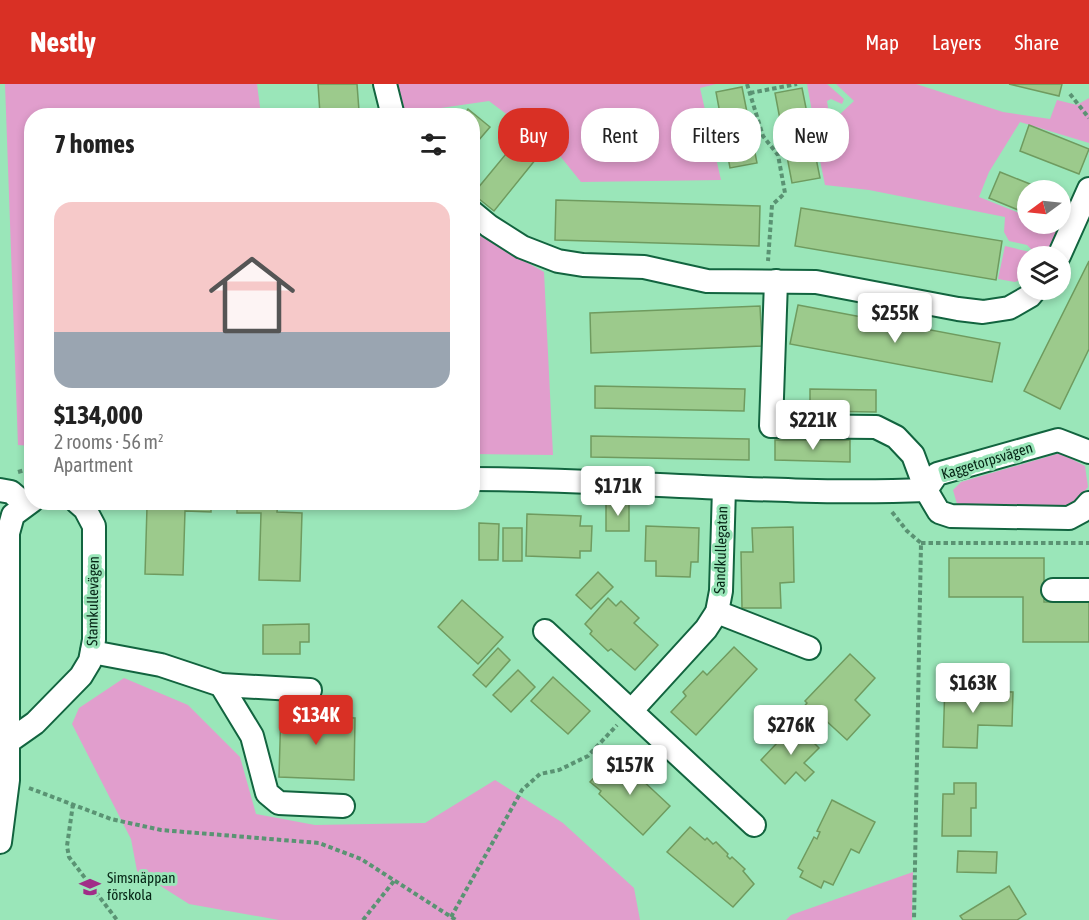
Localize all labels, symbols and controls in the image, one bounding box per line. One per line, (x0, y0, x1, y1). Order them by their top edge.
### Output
text: Nestly (30, 26, 96, 58)
text: Map (865, 30, 899, 54)
text: Layers (932, 30, 982, 54)
text: Share (1015, 30, 1059, 54)
chip: Buy (498, 108, 569, 162)
chip: Rent (581, 108, 659, 162)
chip: Filters (671, 108, 761, 162)
chip: New (773, 108, 849, 162)
icon: filters (417, 128, 450, 161)
text: 7 homes (54, 129, 134, 159)
north arrow (1017, 180, 1071, 234)
map controls (1017, 180, 1071, 300)
icon: home (198, 241, 306, 349)
button: layers (1017, 246, 1071, 300)
pin: $255K (853, 293, 937, 344)
text: $255K (872, 301, 918, 324)
text: $134,000 (54, 400, 143, 430)
pin: $221K (771, 400, 855, 451)
text: $221K (790, 408, 836, 431)
text: 2 rooms · 56 m² (54, 430, 164, 453)
street label: Kaggetorpsvägen (939, 439, 1034, 482)
text: Apartment (54, 453, 133, 476)
pin: $171K (576, 466, 660, 517)
text: $171K (595, 474, 641, 497)
street label: Sandkullegatan (710, 506, 731, 594)
street label: Stamkullevägen (83, 556, 102, 646)
pin: $163K (931, 663, 1015, 714)
text: $163K (950, 671, 996, 694)
pin: $134K (274, 695, 358, 746)
text: $134K (293, 703, 339, 726)
pin: $276K (749, 705, 833, 756)
text: $276K (768, 713, 814, 736)
pin: $157K (588, 745, 672, 796)
text: $157K (607, 753, 653, 776)
place label: Simsnäppan förskola (107, 869, 176, 903)
school or university icon: Simsnäppan förskola (78, 875, 102, 899)

